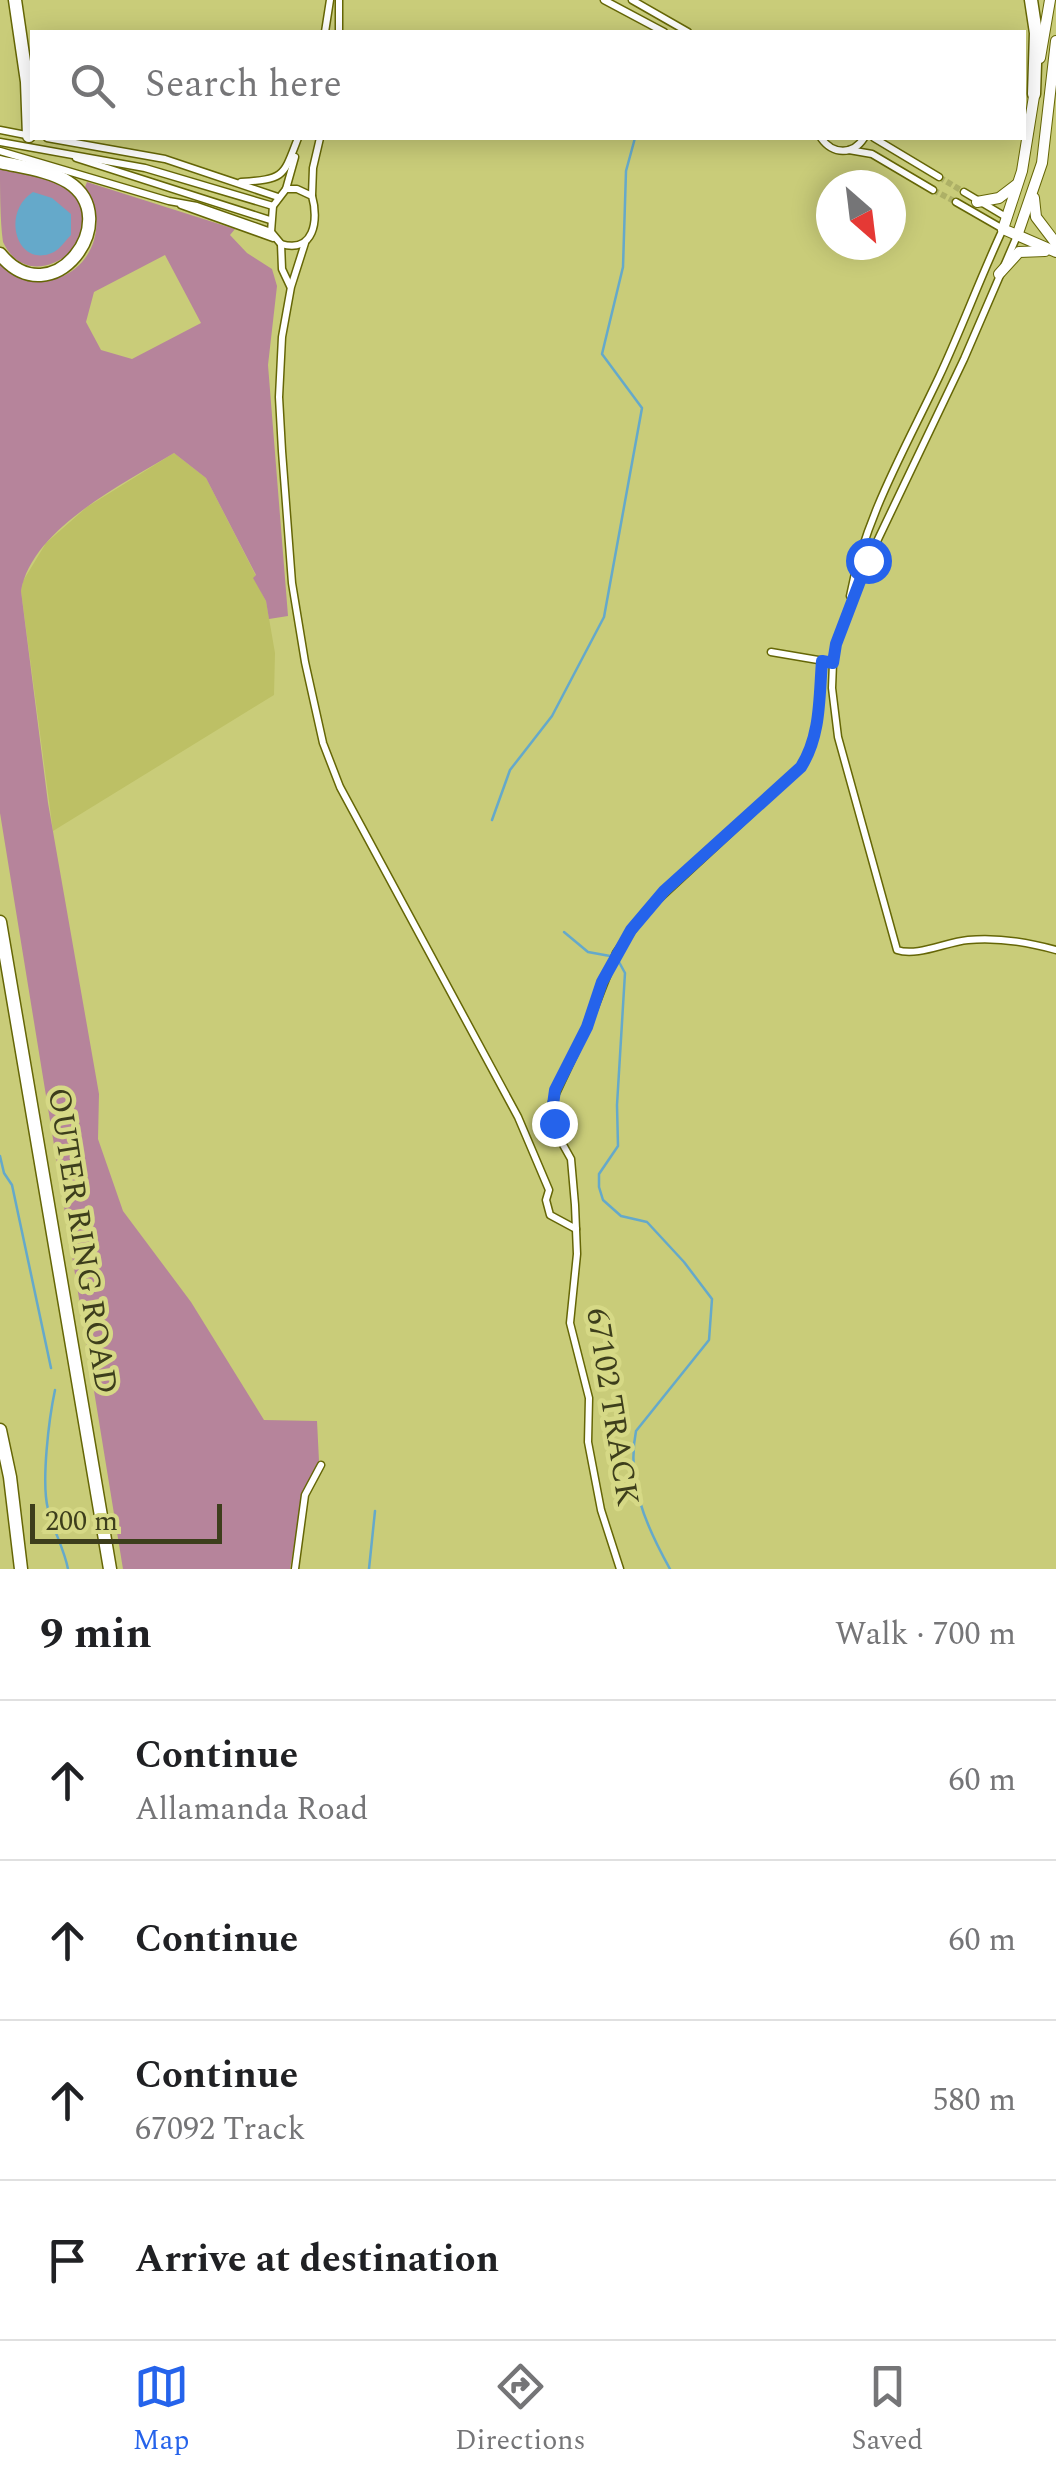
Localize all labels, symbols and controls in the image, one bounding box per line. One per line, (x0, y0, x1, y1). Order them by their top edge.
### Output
search box (30, 30, 1026, 140)
text: Search here (145, 56, 342, 114)
icon: search (65, 58, 120, 113)
north arrow (816, 170, 906, 260)
route start (846, 538, 892, 584)
street label: OUTER RING ROAD (34, 1084, 130, 1398)
route end (532, 1101, 578, 1147)
street label: 67102 TRACK (572, 1304, 652, 1510)
scale bar (30, 1499, 222, 1544)
text: 200 m (45, 1500, 118, 1543)
text: 9 min (40, 1603, 152, 1666)
text: Walk · 700 m (835, 1610, 1016, 1659)
text: Continue (135, 1727, 298, 1785)
icon: ahead (40, 1753, 95, 1808)
text: 60 m (948, 1756, 1016, 1805)
text: Allamanda Road (135, 1785, 368, 1834)
text: Continue (135, 1911, 298, 1969)
icon: ahead (40, 1913, 95, 1968)
text: 60 m (948, 1916, 1016, 1965)
text: Continue (135, 2047, 298, 2105)
icon: ahead (40, 2073, 95, 2128)
text: 580 m (932, 2076, 1016, 2125)
text: 67092 Track (135, 2105, 305, 2154)
text: Arrive at destination (135, 2231, 499, 2289)
icon: arrive (40, 2233, 95, 2288)
tab: Map (133, 2359, 189, 2462)
tab: Directions (455, 2359, 586, 2462)
tab: Saved (851, 2359, 923, 2462)

